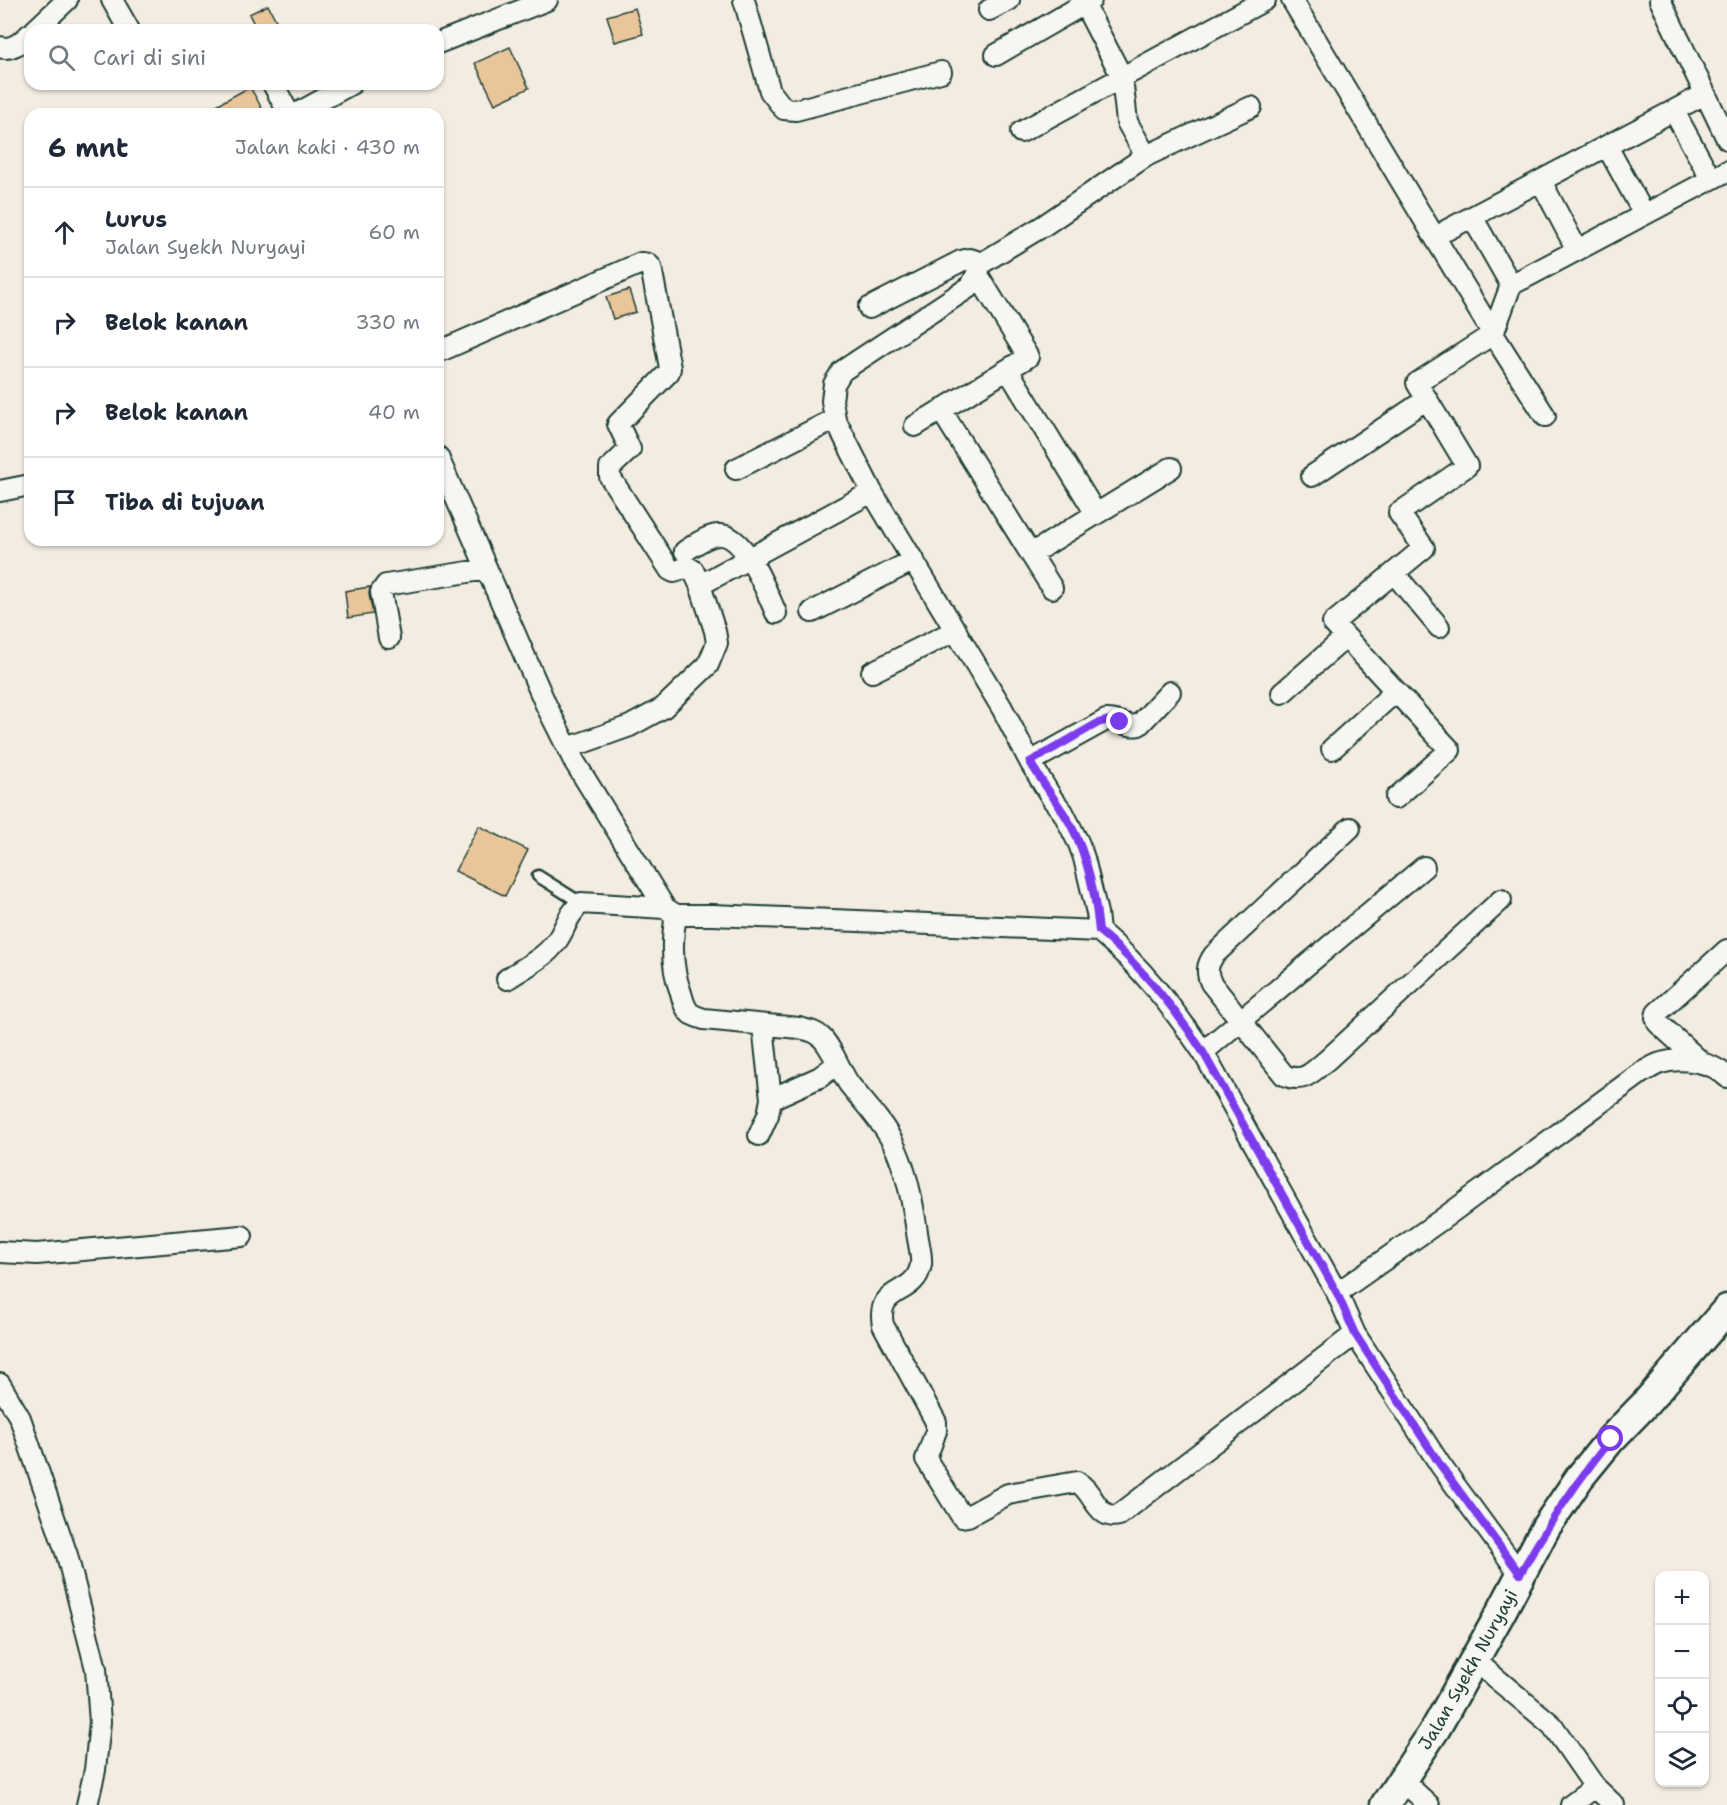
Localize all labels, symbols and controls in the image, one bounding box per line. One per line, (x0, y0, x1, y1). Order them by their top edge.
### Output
search box (24, 24, 444, 90)
icon: search (45, 41, 78, 74)
text: Cari di sini (93, 43, 206, 72)
text: 6 mnt (48, 130, 128, 165)
text: Jalan kaki · 430 m (235, 134, 420, 160)
text: Lurus (105, 205, 167, 234)
icon: ahead (48, 216, 81, 249)
text: 60 m (368, 219, 420, 245)
text: Jalan Syekh Nuryayi (105, 234, 306, 260)
icon: right (48, 306, 81, 339)
text: Belok kanan (105, 308, 248, 337)
text: 330 m (356, 309, 420, 335)
icon: right (48, 396, 81, 429)
text: Belok kanan (105, 398, 248, 427)
text: 40 m (368, 399, 420, 425)
icon: arrive (48, 486, 81, 519)
text: Tiba di tujuan (105, 488, 265, 517)
route end (1106, 708, 1132, 734)
route start (1597, 1425, 1623, 1451)
map controls (1655, 1571, 1709, 1787)
button: + (1655, 1571, 1709, 1625)
street label: Jalan Syekh Nuryayi (1413, 1585, 1523, 1755)
button: − (1655, 1625, 1709, 1679)
button: locate (1655, 1679, 1709, 1733)
button: layers (1655, 1733, 1709, 1787)

